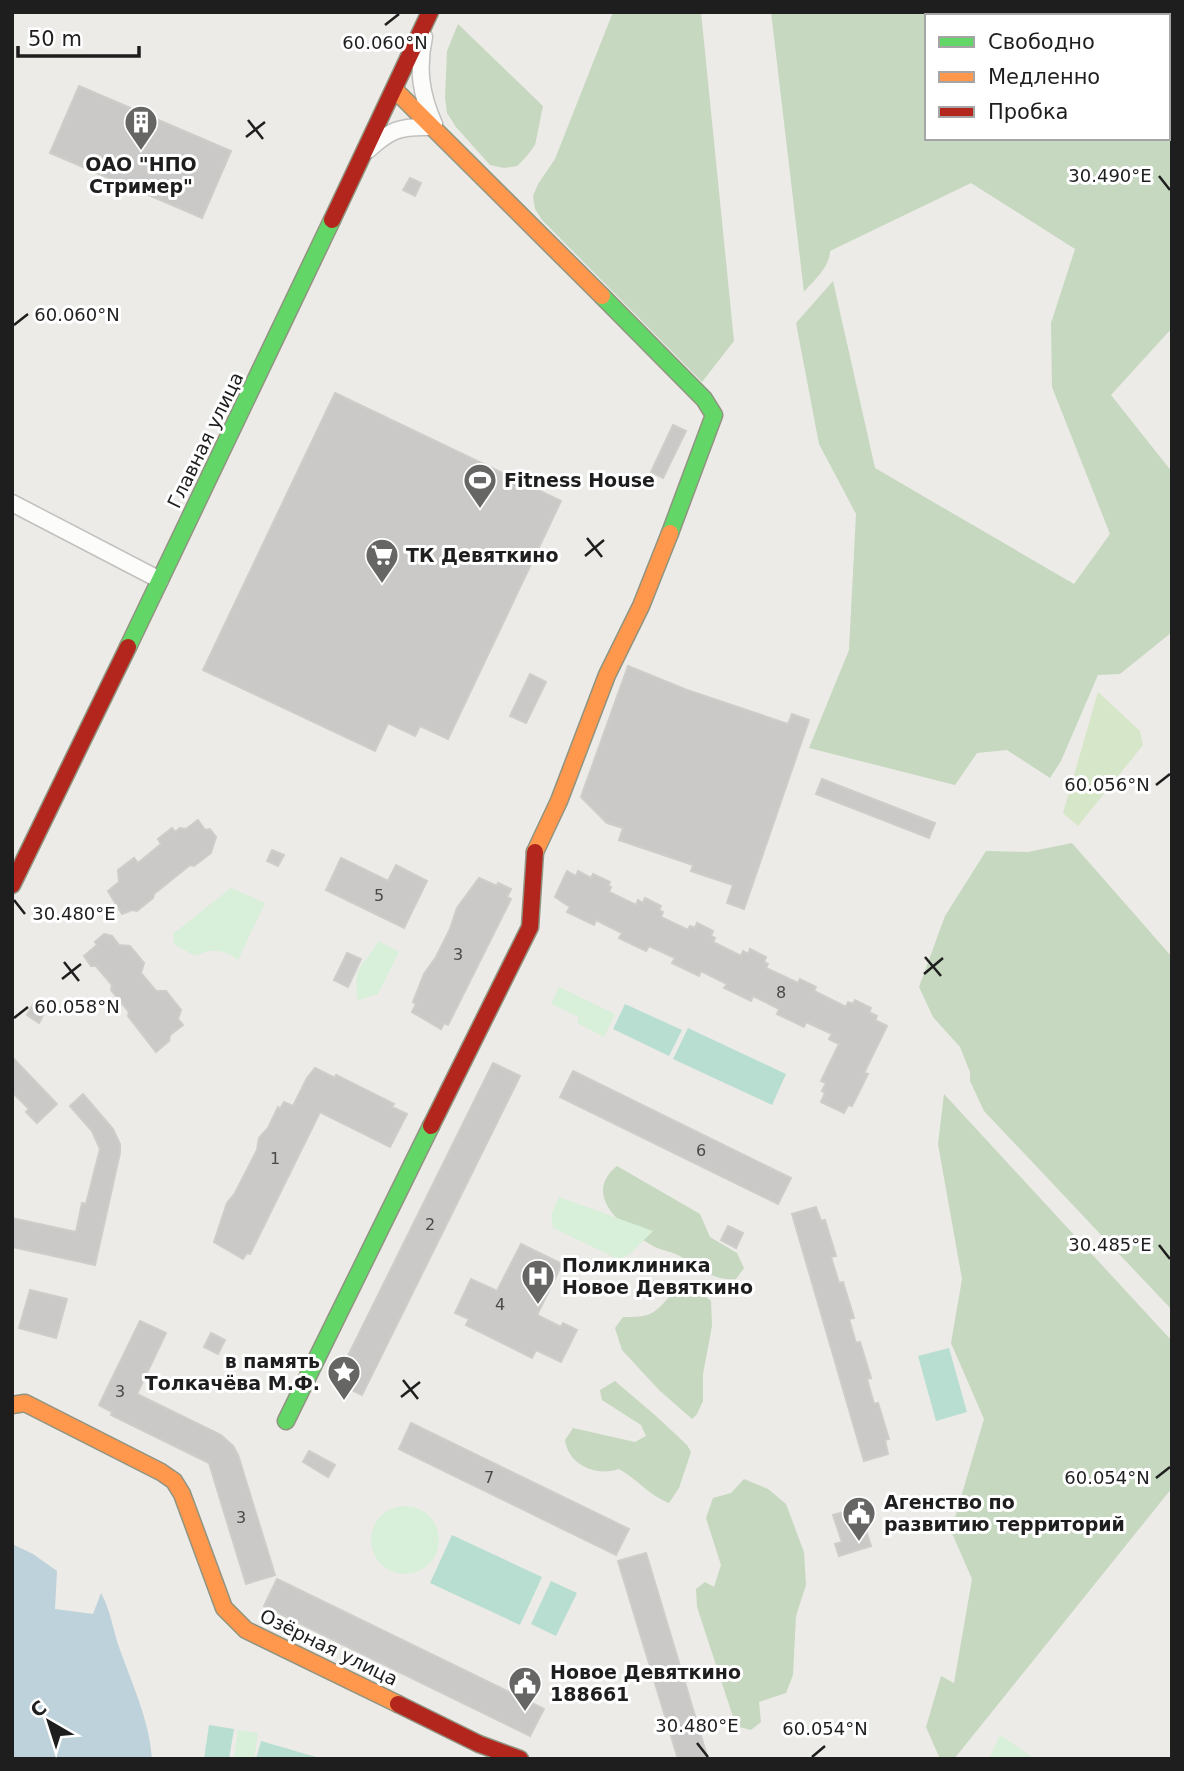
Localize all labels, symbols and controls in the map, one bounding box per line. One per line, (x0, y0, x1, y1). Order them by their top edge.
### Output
scale bar (18, 14, 138, 58)
legend (925, 14, 1170, 140)
text: 50 m (28, 27, 82, 51)
text: Свободно (988, 30, 1095, 54)
text: 60.060°N (342, 32, 428, 53)
text: Медленно (988, 65, 1100, 89)
text: Пробка (988, 100, 1068, 124)
building icon: ОАО "НПО Стример" (122, 103, 160, 152)
place label: ОАО "НПО Стример" (85, 153, 197, 197)
text: 30.490°E (1068, 165, 1152, 186)
text: 60.060°N (34, 304, 120, 325)
street label: Главная улица (163, 368, 247, 512)
sports icon: Fitness House (461, 461, 499, 510)
place label: Fitness House (504, 469, 655, 491)
supermarket icon: ТК Девяткино (363, 536, 401, 585)
place label: ТК Девяткино (406, 544, 559, 566)
text: 60.056°N (1064, 774, 1150, 795)
house number: 5 (374, 886, 384, 905)
text: 30.480°E (32, 903, 116, 924)
house number: 3 (453, 945, 463, 964)
house number: 8 (776, 983, 786, 1002)
text: 60.058°N (34, 996, 120, 1017)
house number: 6 (696, 1141, 706, 1160)
house number: 1 (270, 1149, 280, 1168)
house number: 2 (425, 1215, 435, 1234)
text: 30.485°E (1068, 1234, 1152, 1255)
place label: Поликлиника Новое Девяткино (562, 1254, 753, 1298)
hospital icon: Поликлиника Новое Девяткино (519, 1257, 557, 1306)
house number: 4 (495, 1295, 505, 1314)
place label: в память Толкачёва М.Ф. (145, 1350, 320, 1394)
place icon: в память Толкачёва М.Ф. (325, 1353, 363, 1402)
house number: 3 (115, 1382, 125, 1401)
text: 60.054°N (1064, 1467, 1150, 1488)
house number: 7 (484, 1468, 494, 1487)
place label: Агенство по развитию территорий (884, 1491, 1125, 1535)
public building icon: Агенство по развитию территорий (840, 1494, 878, 1543)
house number: 3 (236, 1508, 246, 1527)
street label: Озёрная улица (256, 1604, 402, 1690)
place label: Новое Девяткино 188661 (550, 1661, 741, 1705)
public building icon: Новое Девяткино 188661 (506, 1664, 544, 1713)
north arrow (14, 1687, 84, 1757)
text: С (26, 1696, 51, 1722)
text: 30.480°E (655, 1715, 739, 1736)
text: 60.054°N (782, 1718, 868, 1739)

